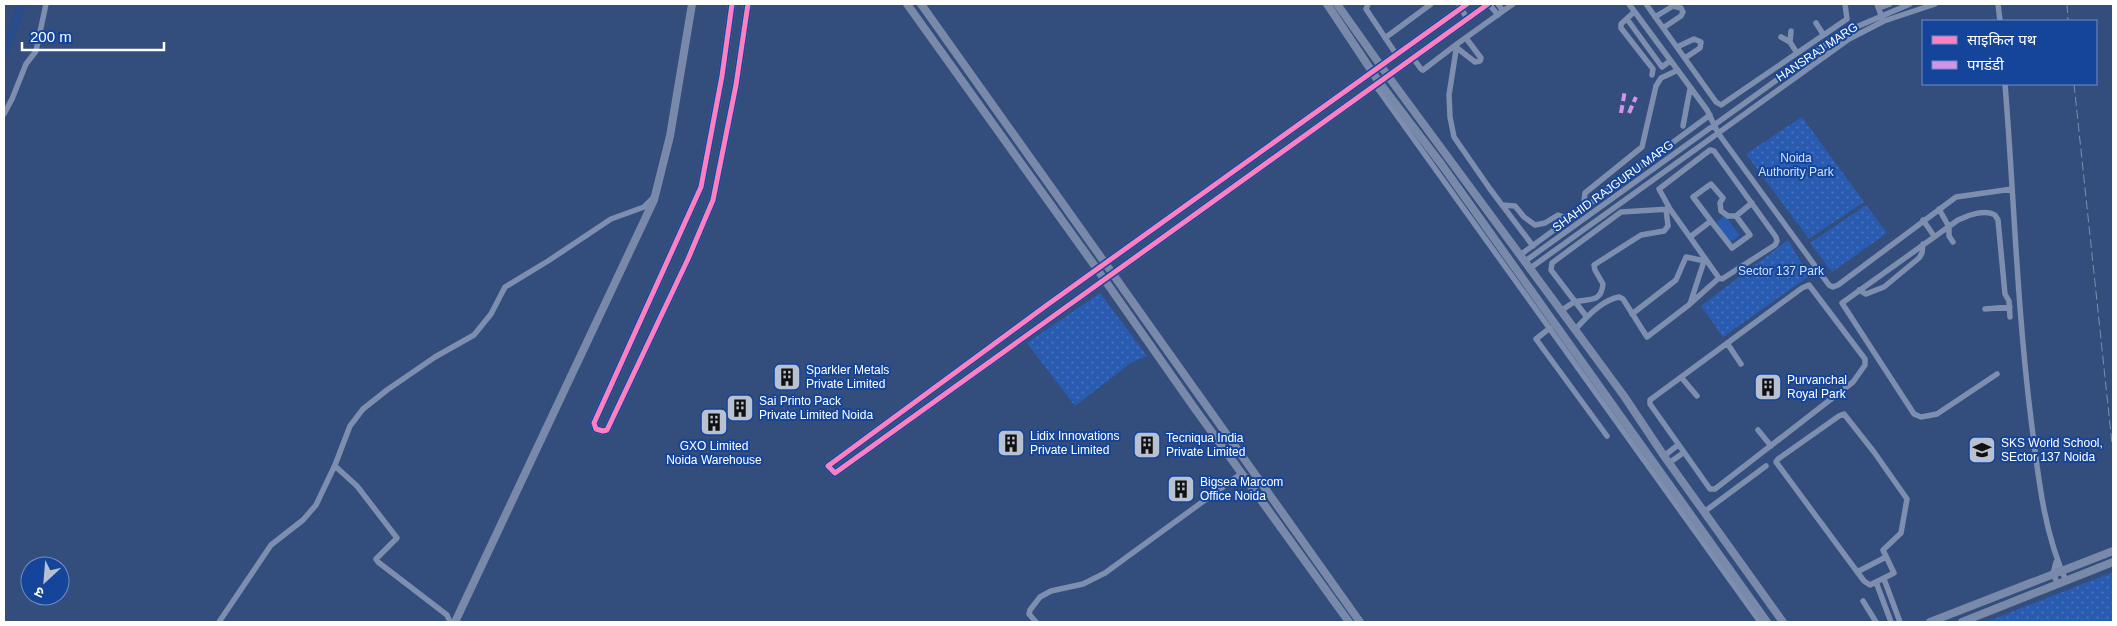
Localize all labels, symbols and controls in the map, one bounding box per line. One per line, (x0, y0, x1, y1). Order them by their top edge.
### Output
scale bar (22, 20, 165, 52)
street label: HANSRAJ MARG (1774, 20, 1860, 84)
legend (1922, 20, 2097, 85)
text: 200 m (30, 28, 72, 45)
text: साइकिल पथ (1967, 31, 2037, 48)
text: पगडंडी (1967, 56, 2005, 73)
street label: SHAHID RAJGURU MARG (1550, 137, 1676, 235)
park label: Noida Authority Park (1758, 151, 1835, 179)
park label: Sector 137 Park (1738, 264, 1825, 278)
building icon: Sparkler Metals Private Limited (772, 362, 802, 392)
place label: Sparkler Metals Private Limited (806, 363, 889, 391)
building icon: Purvanchal Royal Park (1753, 372, 1783, 402)
place label: Purvanchal Royal Park (1787, 373, 1847, 401)
building icon: Sai Printo Pack Private Limited Noida (725, 393, 755, 423)
place label: Sai Printo Pack Private Limited Noida (759, 394, 873, 422)
building icon: GXO Limited Noida Warehouse (699, 407, 729, 437)
building icon: Lidix Innovations Private Limited (996, 428, 1026, 458)
place label: Lidix Innovations Private Limited (1030, 429, 1119, 457)
building icon: Tecniqua India Private Limited (1132, 430, 1162, 460)
place label: Tecniqua India Private Limited (1166, 431, 1245, 459)
school or university icon: SKS World School, SEctor 137 Noida (1967, 435, 1997, 465)
place label: SKS World School, SEctor 137 Noida (2001, 436, 2103, 464)
place label: GXO Limited Noida Warehouse (666, 439, 762, 467)
building icon: Bigsea Marcom Office Noida (1166, 474, 1196, 504)
place label: Bigsea Marcom Office Noida (1200, 475, 1283, 503)
north arrow (20, 556, 70, 606)
text: उ (31, 583, 46, 602)

